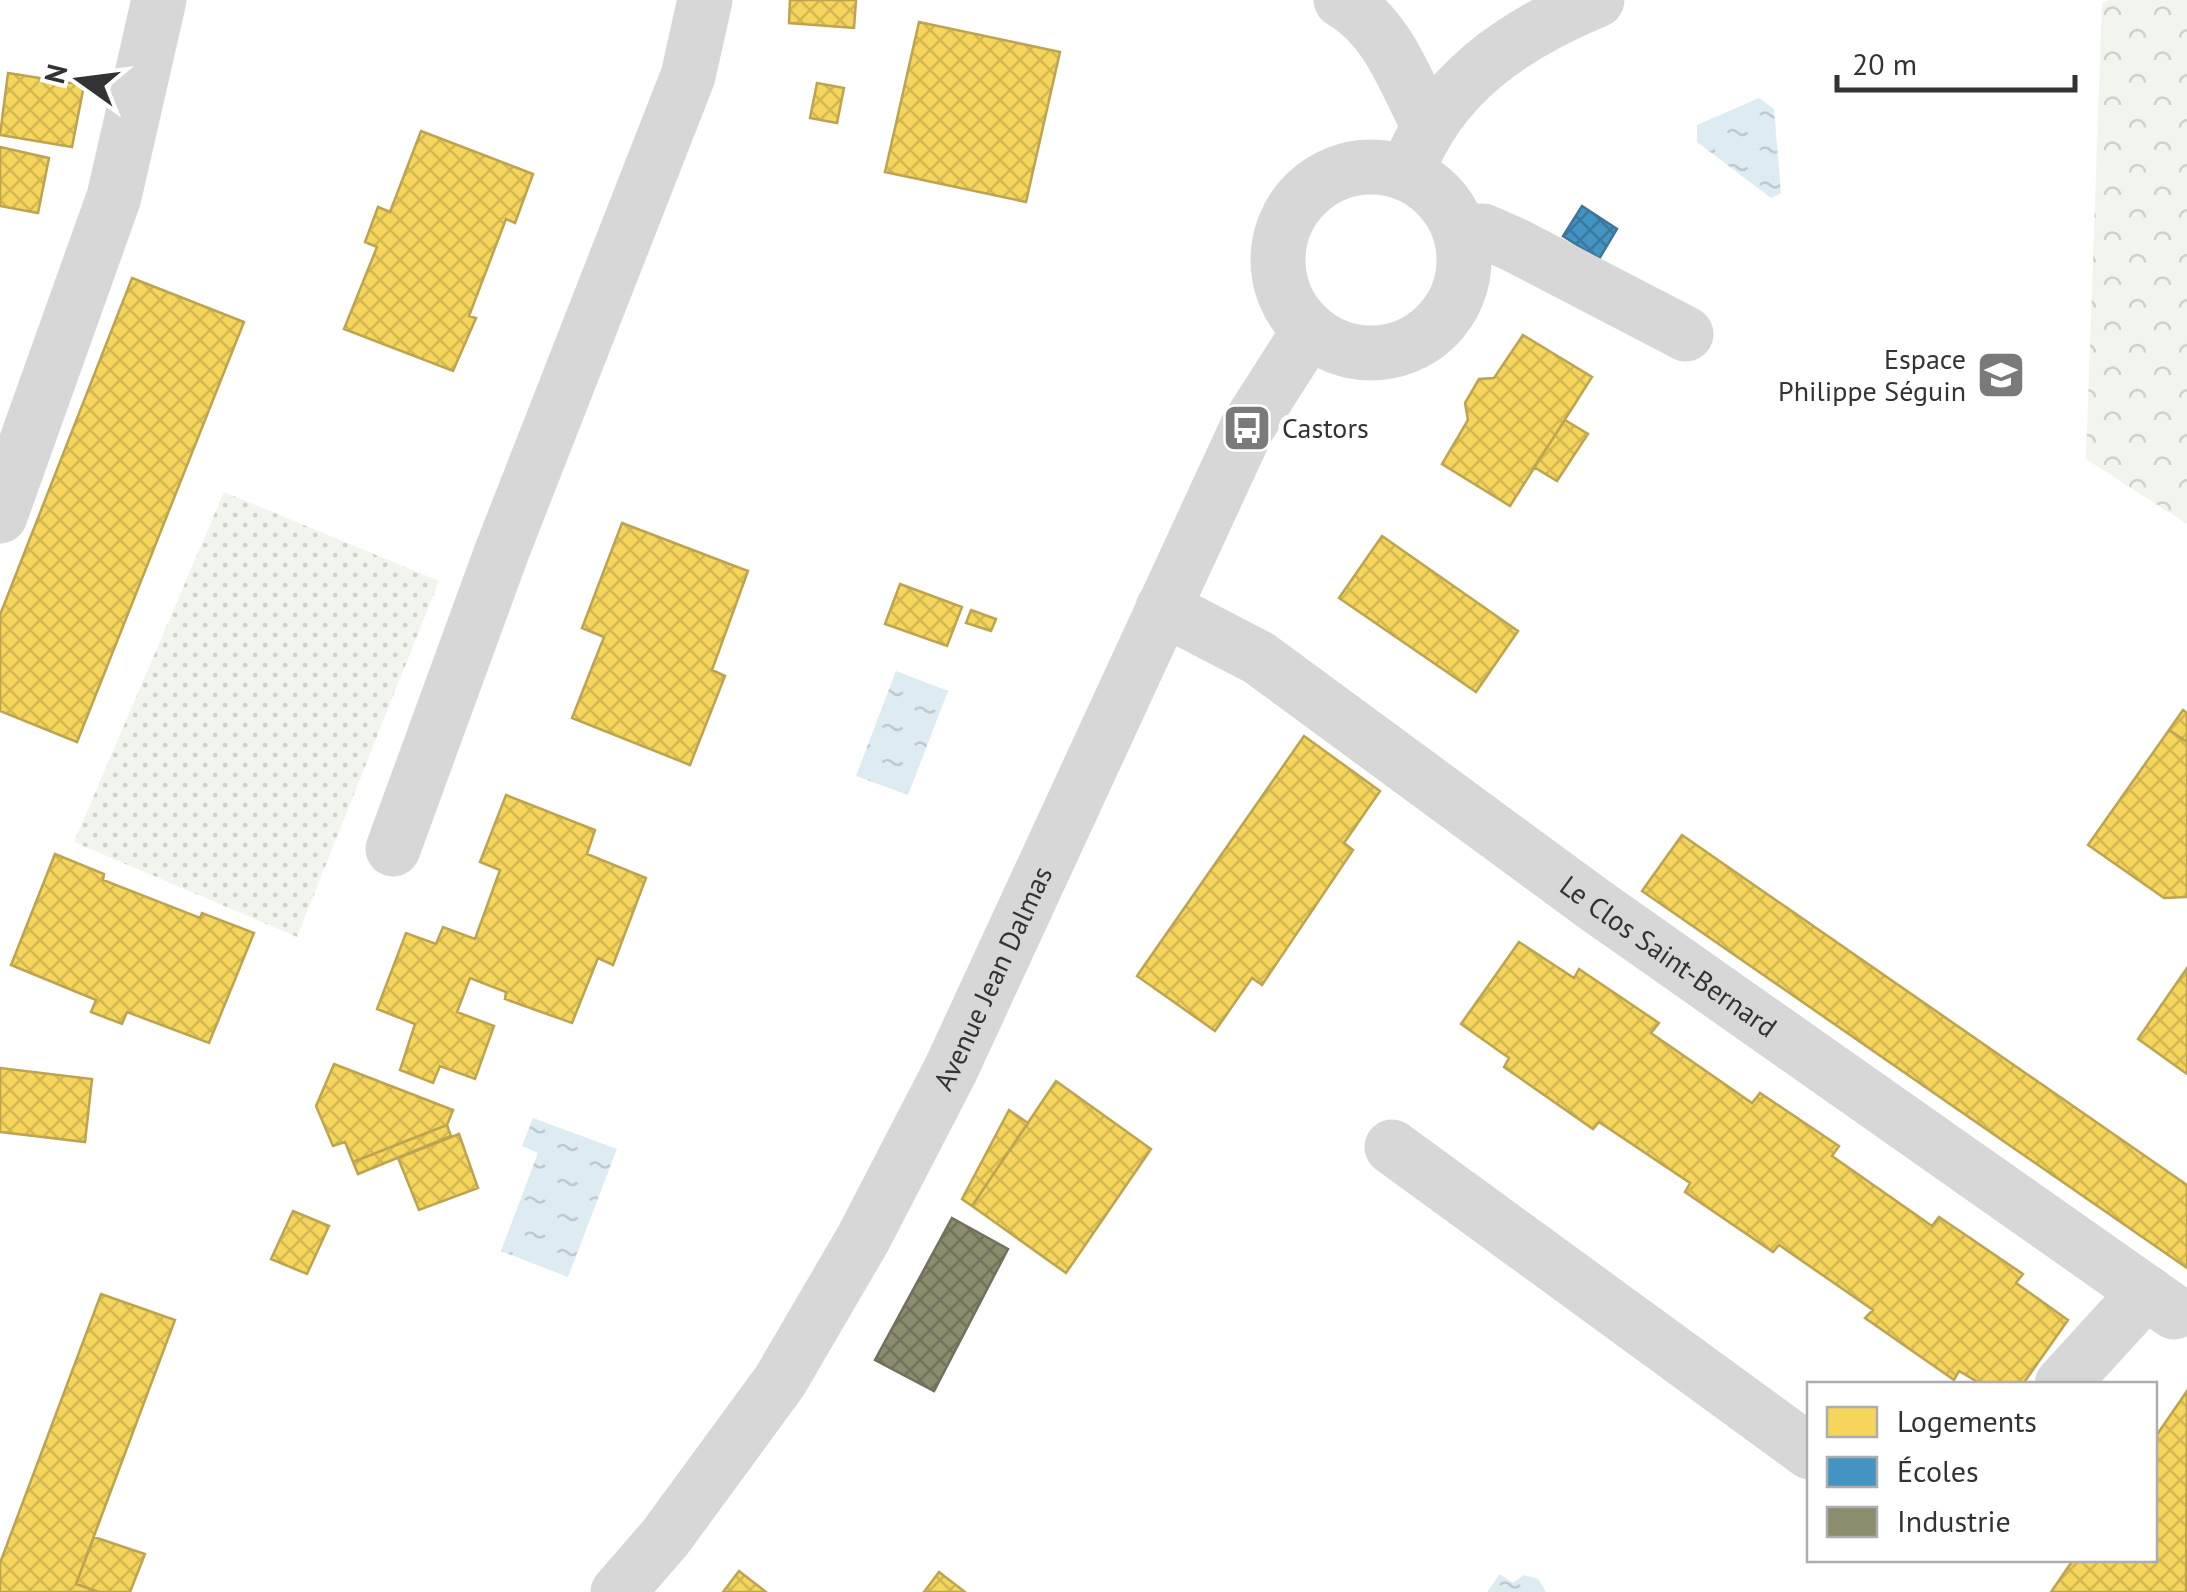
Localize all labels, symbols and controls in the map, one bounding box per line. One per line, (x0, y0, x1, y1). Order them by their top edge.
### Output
north arrow (30, 30, 130, 130)
scale bar (1837, 30, 2074, 92)
text: 20 m (1852, 44, 1917, 83)
text: N (35, 60, 75, 87)
place label: Espace Philippe Séguin (1778, 340, 1966, 409)
school or university icon: Espace Philippe Séguin (1975, 349, 2027, 401)
bus stop icon: Castors (1221, 402, 1273, 454)
place label: Castors (1282, 409, 1369, 446)
street label: Avenue Jean Dalmas (924, 860, 1060, 1096)
street label: Le Clos Saint-Bernard (1553, 867, 1785, 1045)
legend (1807, 1382, 2157, 1562)
text: Logements (1897, 1401, 2037, 1440)
text: Écoles (1897, 1451, 1979, 1490)
text: Industrie (1897, 1501, 2011, 1540)

